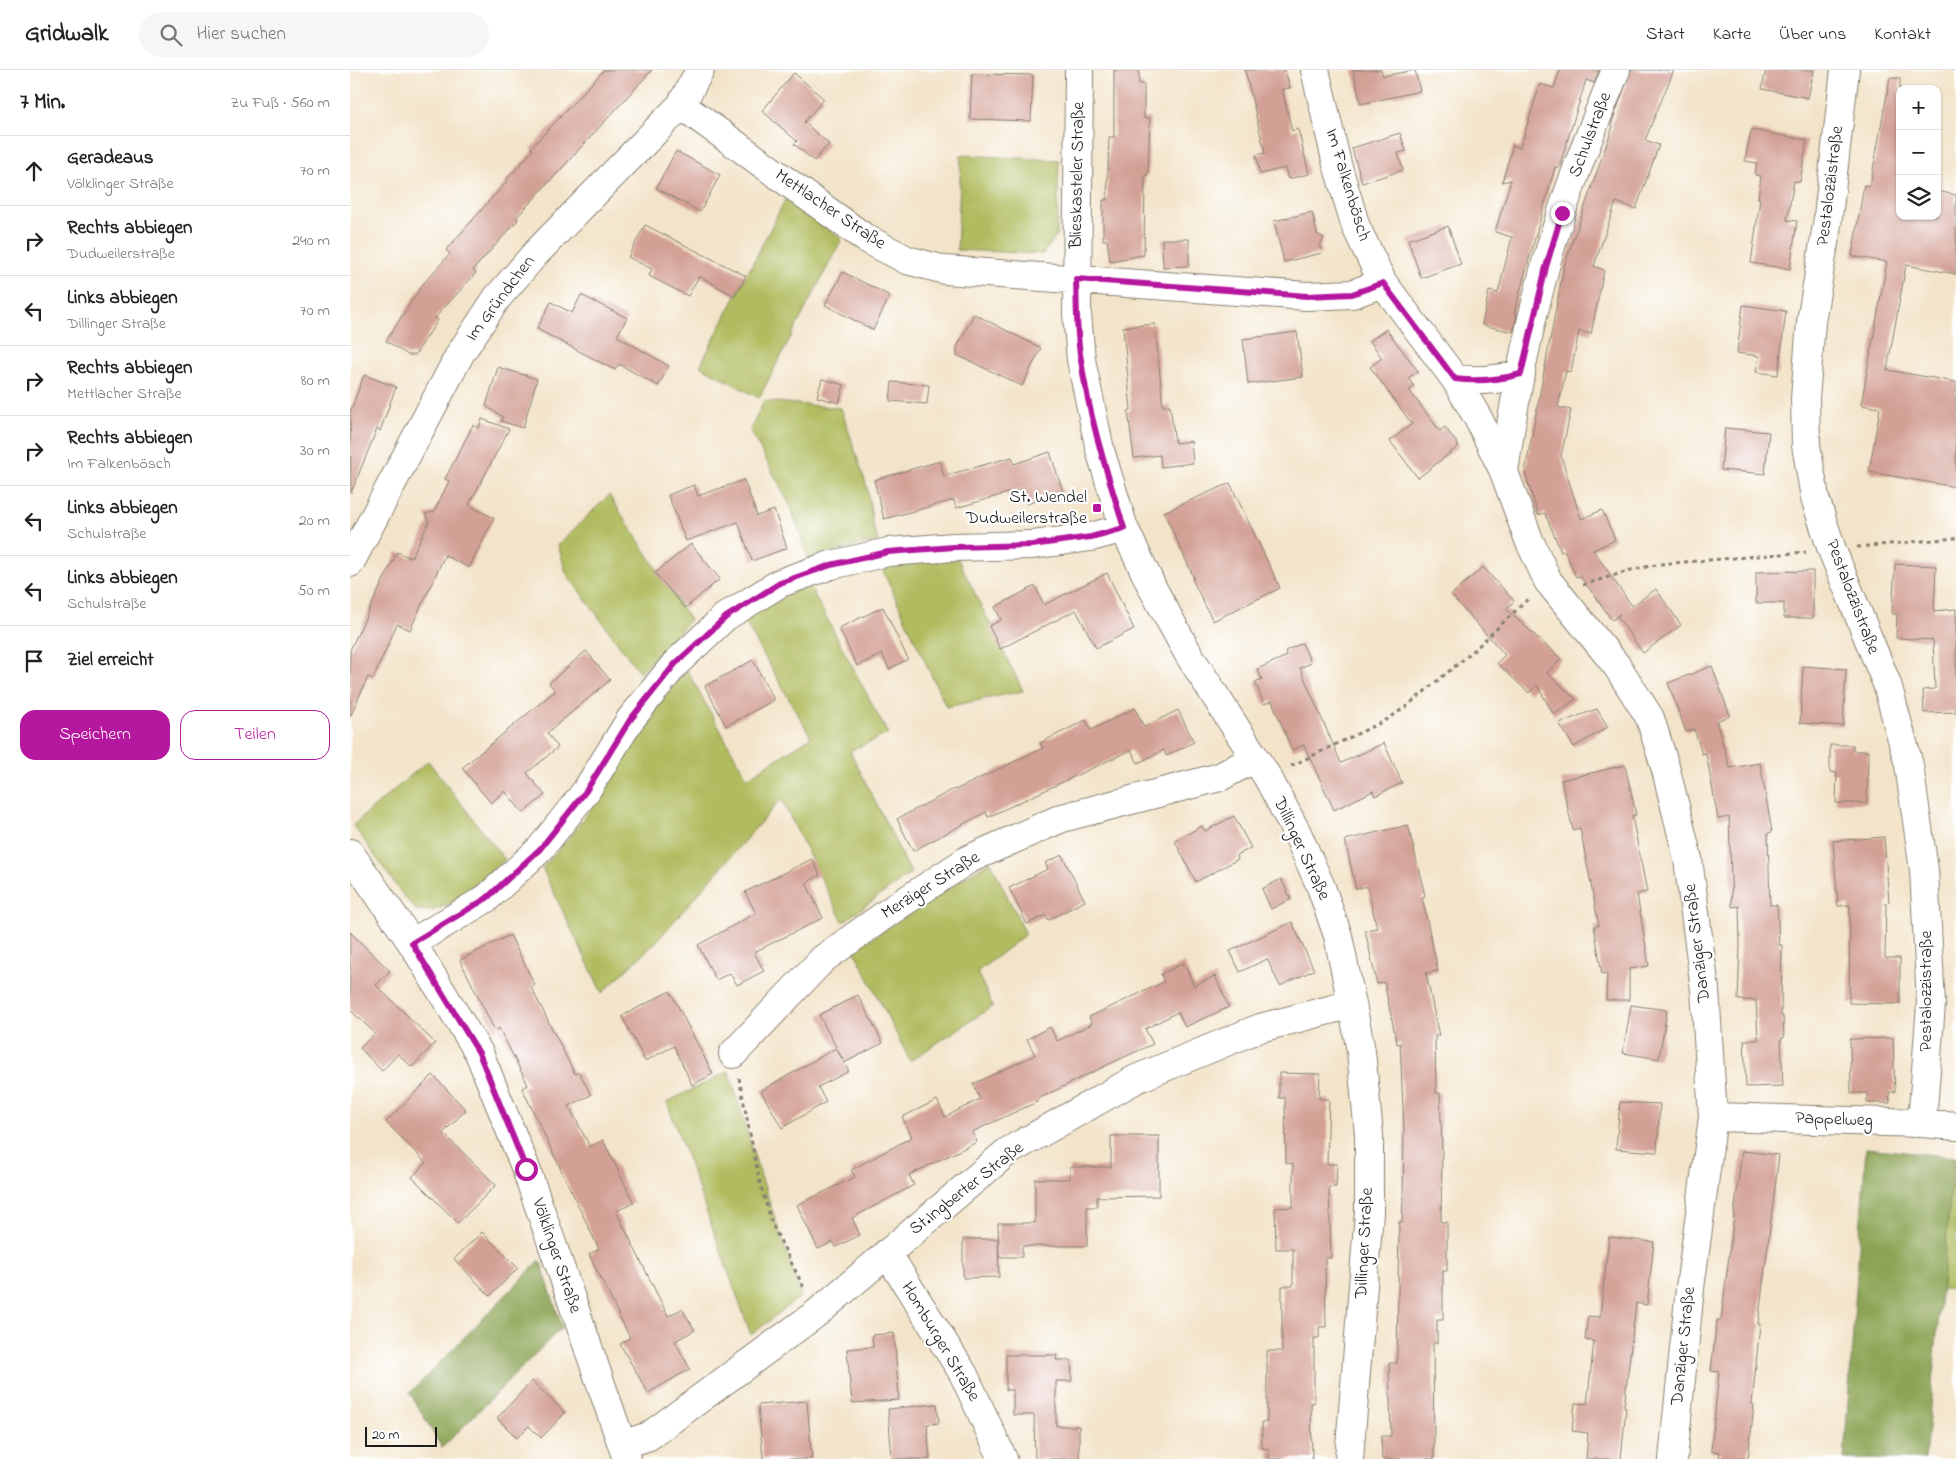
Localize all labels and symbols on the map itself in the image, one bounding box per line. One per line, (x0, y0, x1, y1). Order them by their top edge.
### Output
street label: Schulstraße (1563, 88, 1619, 181)
street label: Blieskasteler Straße (1064, 100, 1092, 250)
street label: Pestalozzistraße (1811, 123, 1851, 248)
street label: Im Falkenbösch (1318, 125, 1376, 245)
street label: Mettlacher Straße (769, 163, 891, 257)
route end (1551, 202, 1574, 225)
street label: Im Gründchen (460, 250, 542, 348)
place label: St. Wendel Dudweilerstraße (965, 485, 1088, 532)
marker: St. Wendel Dudweilerstraße (1091, 502, 1103, 514)
street label: Pestalozzistraße (1818, 536, 1886, 659)
street label: Dillinger Straße (1264, 792, 1337, 906)
street label: Merziger Straße (877, 845, 987, 928)
street label: Danziger Straße (1678, 881, 1719, 1005)
street label: Pestalozzistraße (1914, 930, 1940, 1052)
street label: Pappelweg (1795, 1106, 1873, 1135)
street label: St.Ingberter Straße (904, 1135, 1031, 1243)
route start (515, 1158, 538, 1181)
street label: Dillinger Straße (1349, 1186, 1382, 1300)
street label: Völklinger Straße (523, 1194, 588, 1318)
street label: Homburger Straße (893, 1277, 987, 1408)
street label: Danziger Straße (1665, 1284, 1704, 1408)
scale bar (365, 1424, 438, 1447)

